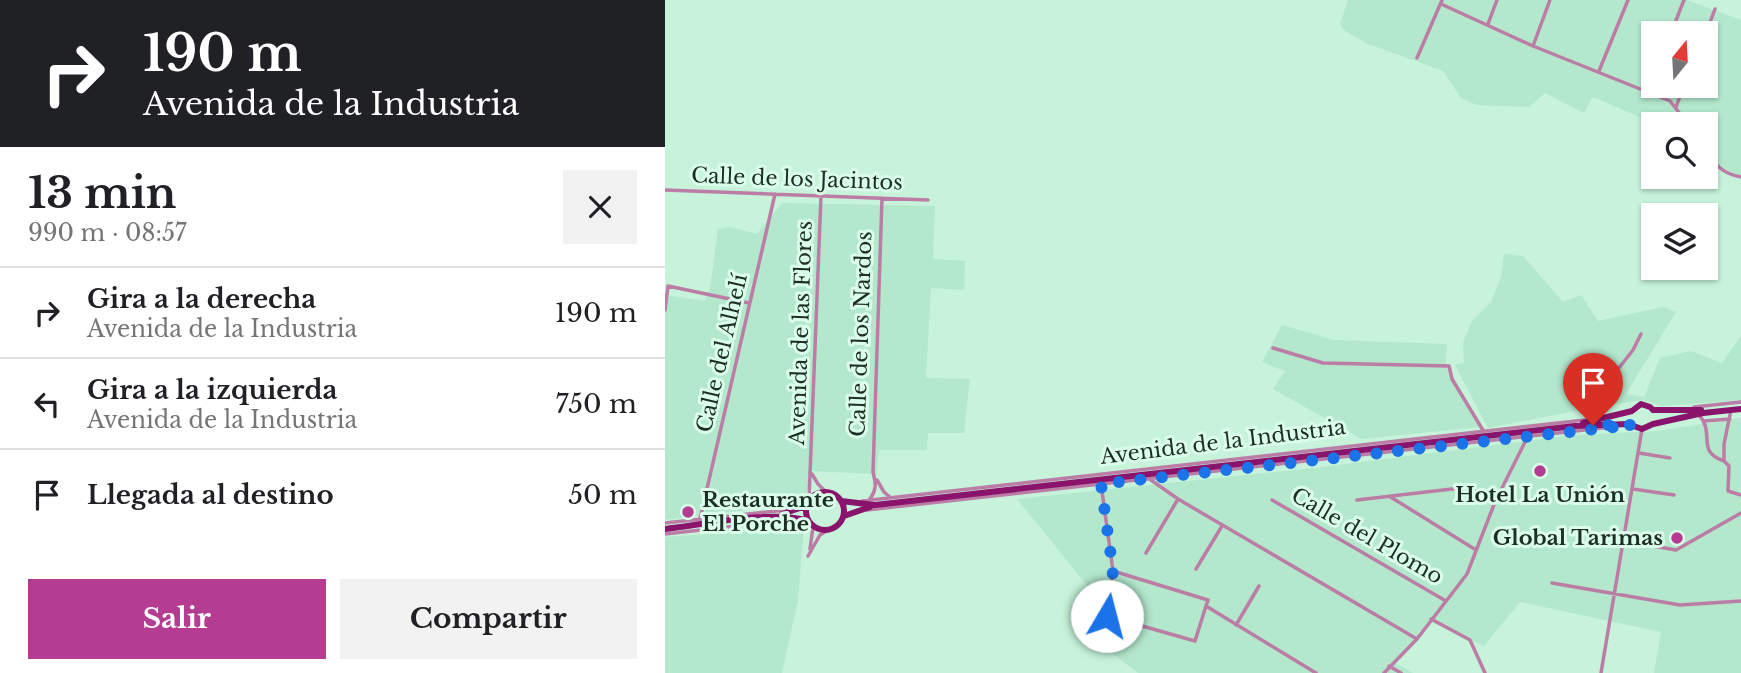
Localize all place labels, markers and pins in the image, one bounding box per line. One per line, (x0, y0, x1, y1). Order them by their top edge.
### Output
pin (1563, 353, 1623, 425)
marker: Hotel La Unión (1532, 463, 1548, 479)
place label: Hotel La Unión (1455, 482, 1625, 508)
place label: Restaurante El Porche (702, 487, 834, 537)
marker: Restaurante El Porche (680, 504, 696, 520)
place label: Global Tarimas (1493, 525, 1663, 551)
marker: Global Tarimas (1669, 530, 1685, 546)

